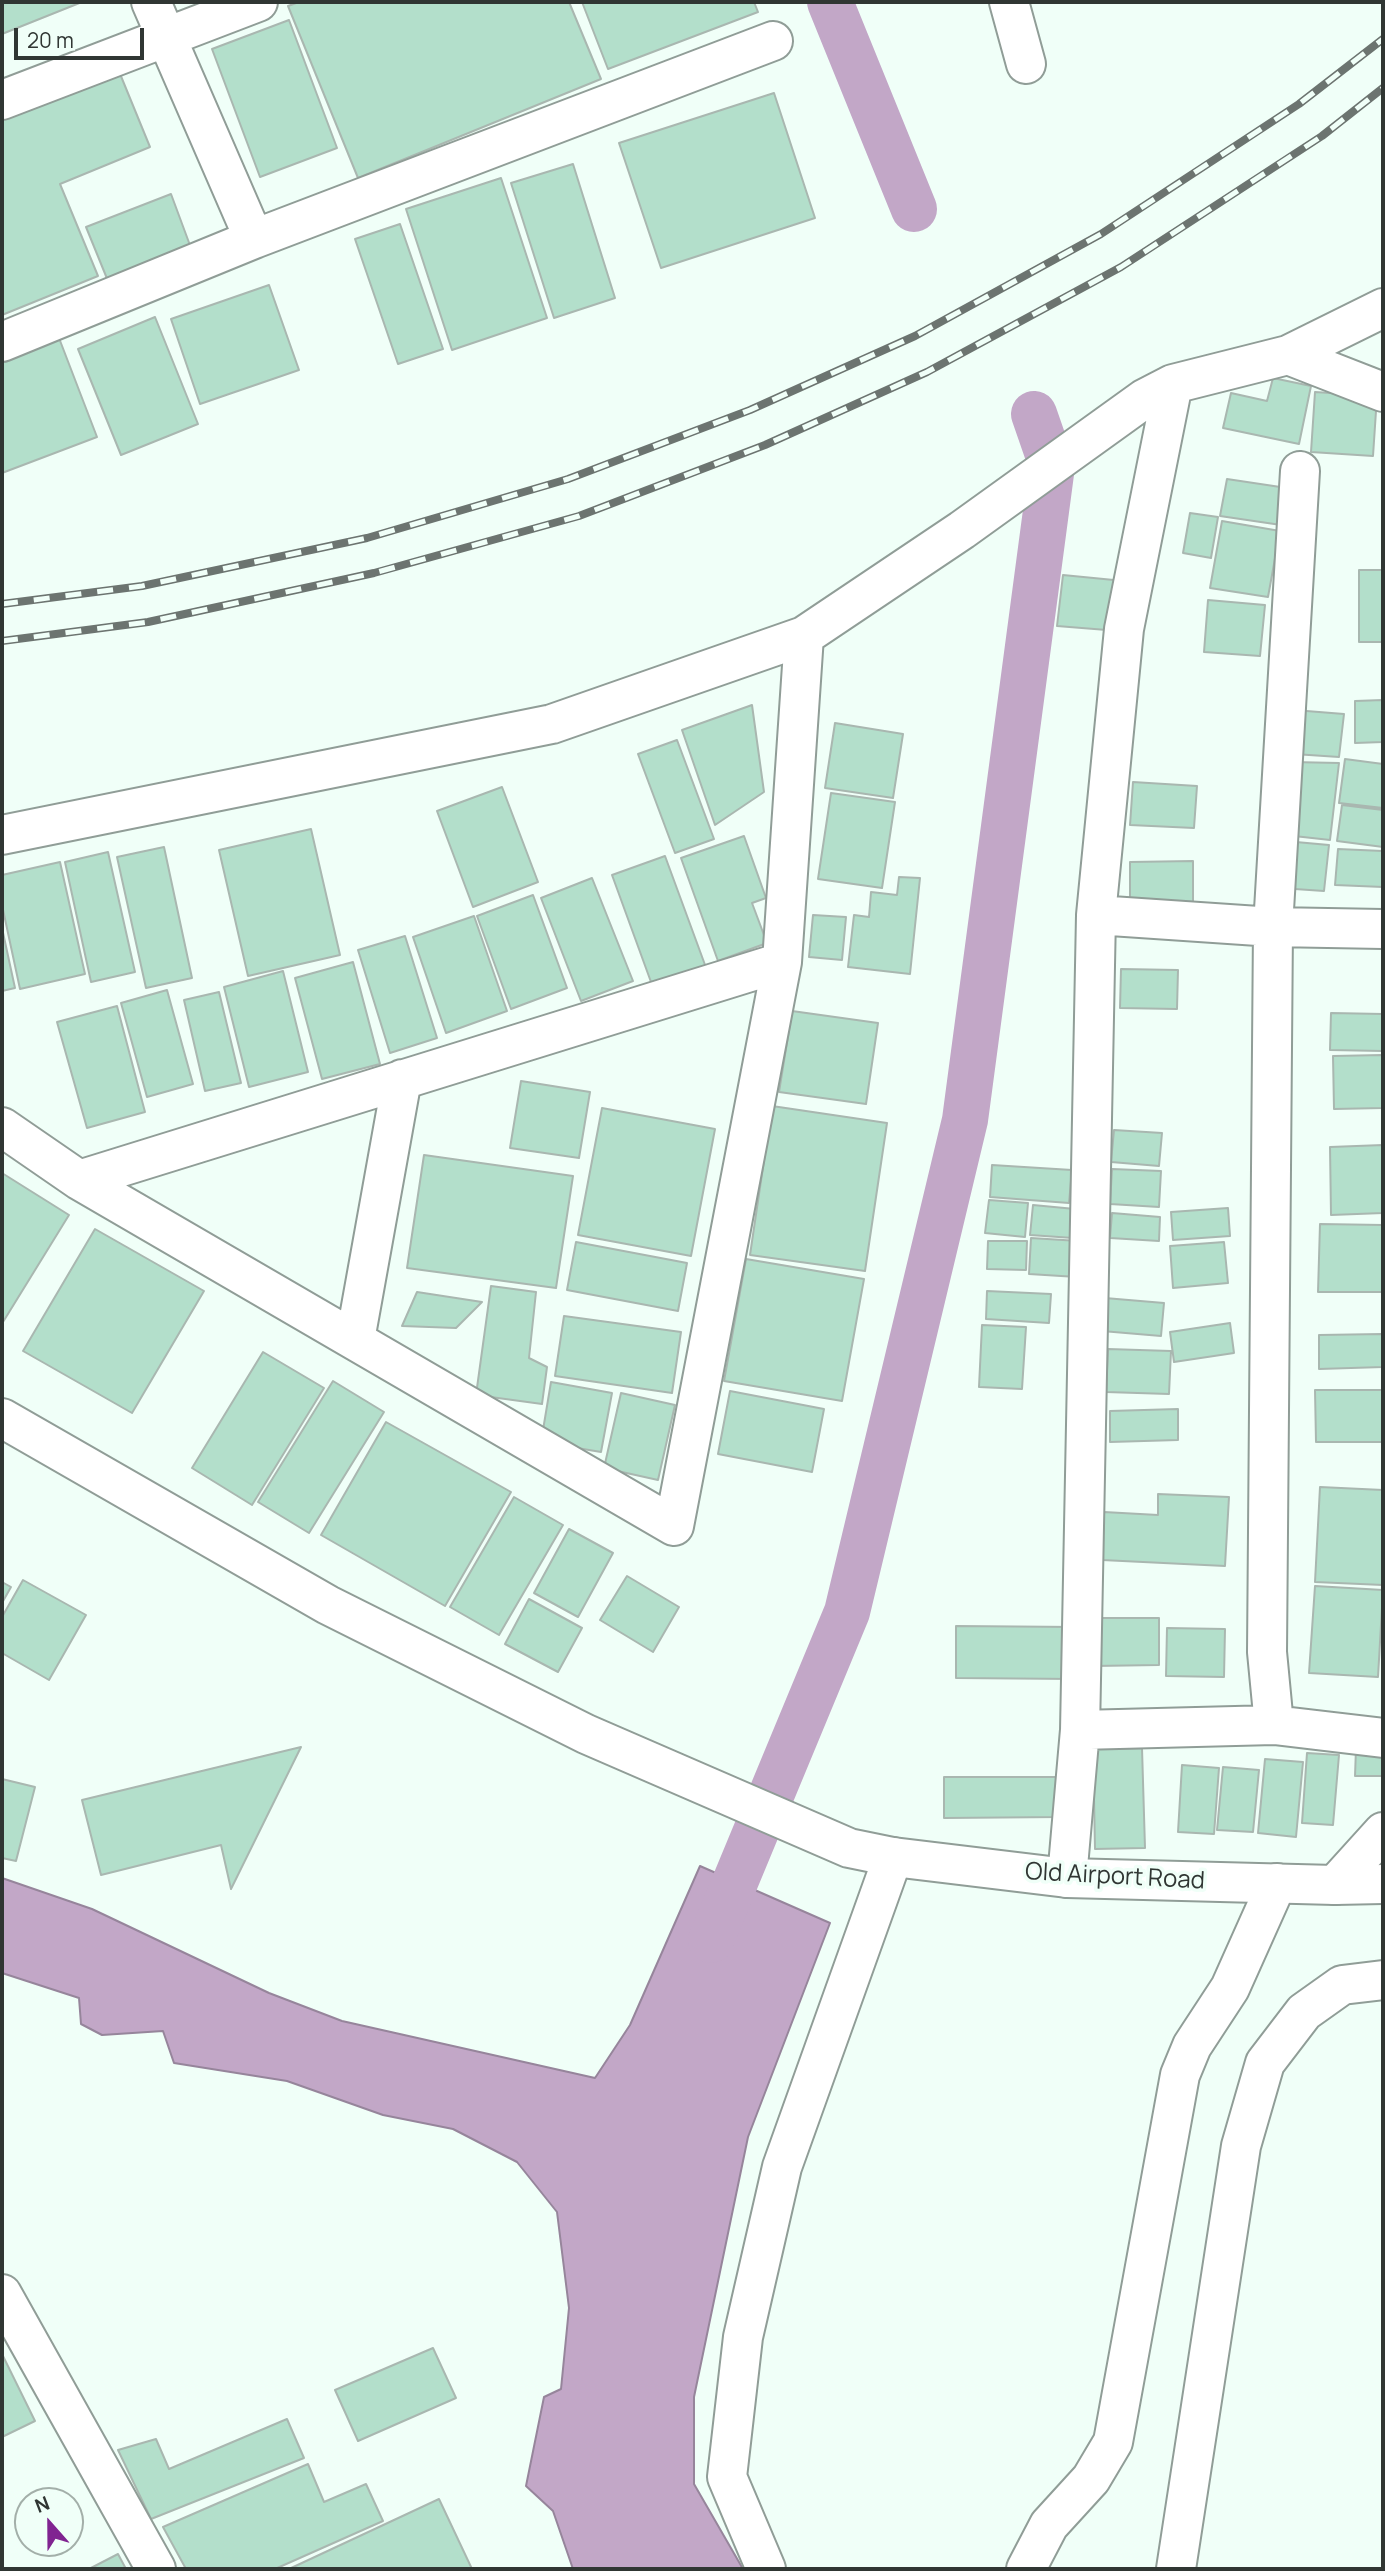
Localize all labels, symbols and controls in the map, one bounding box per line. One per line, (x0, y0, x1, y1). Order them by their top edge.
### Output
scale bar (18, 14, 147, 58)
text: 20 m (27, 26, 74, 54)
street label: Old Airport Road (1024, 1858, 1206, 1896)
north arrow (14, 2487, 84, 2557)
text: N (31, 2490, 53, 2519)

